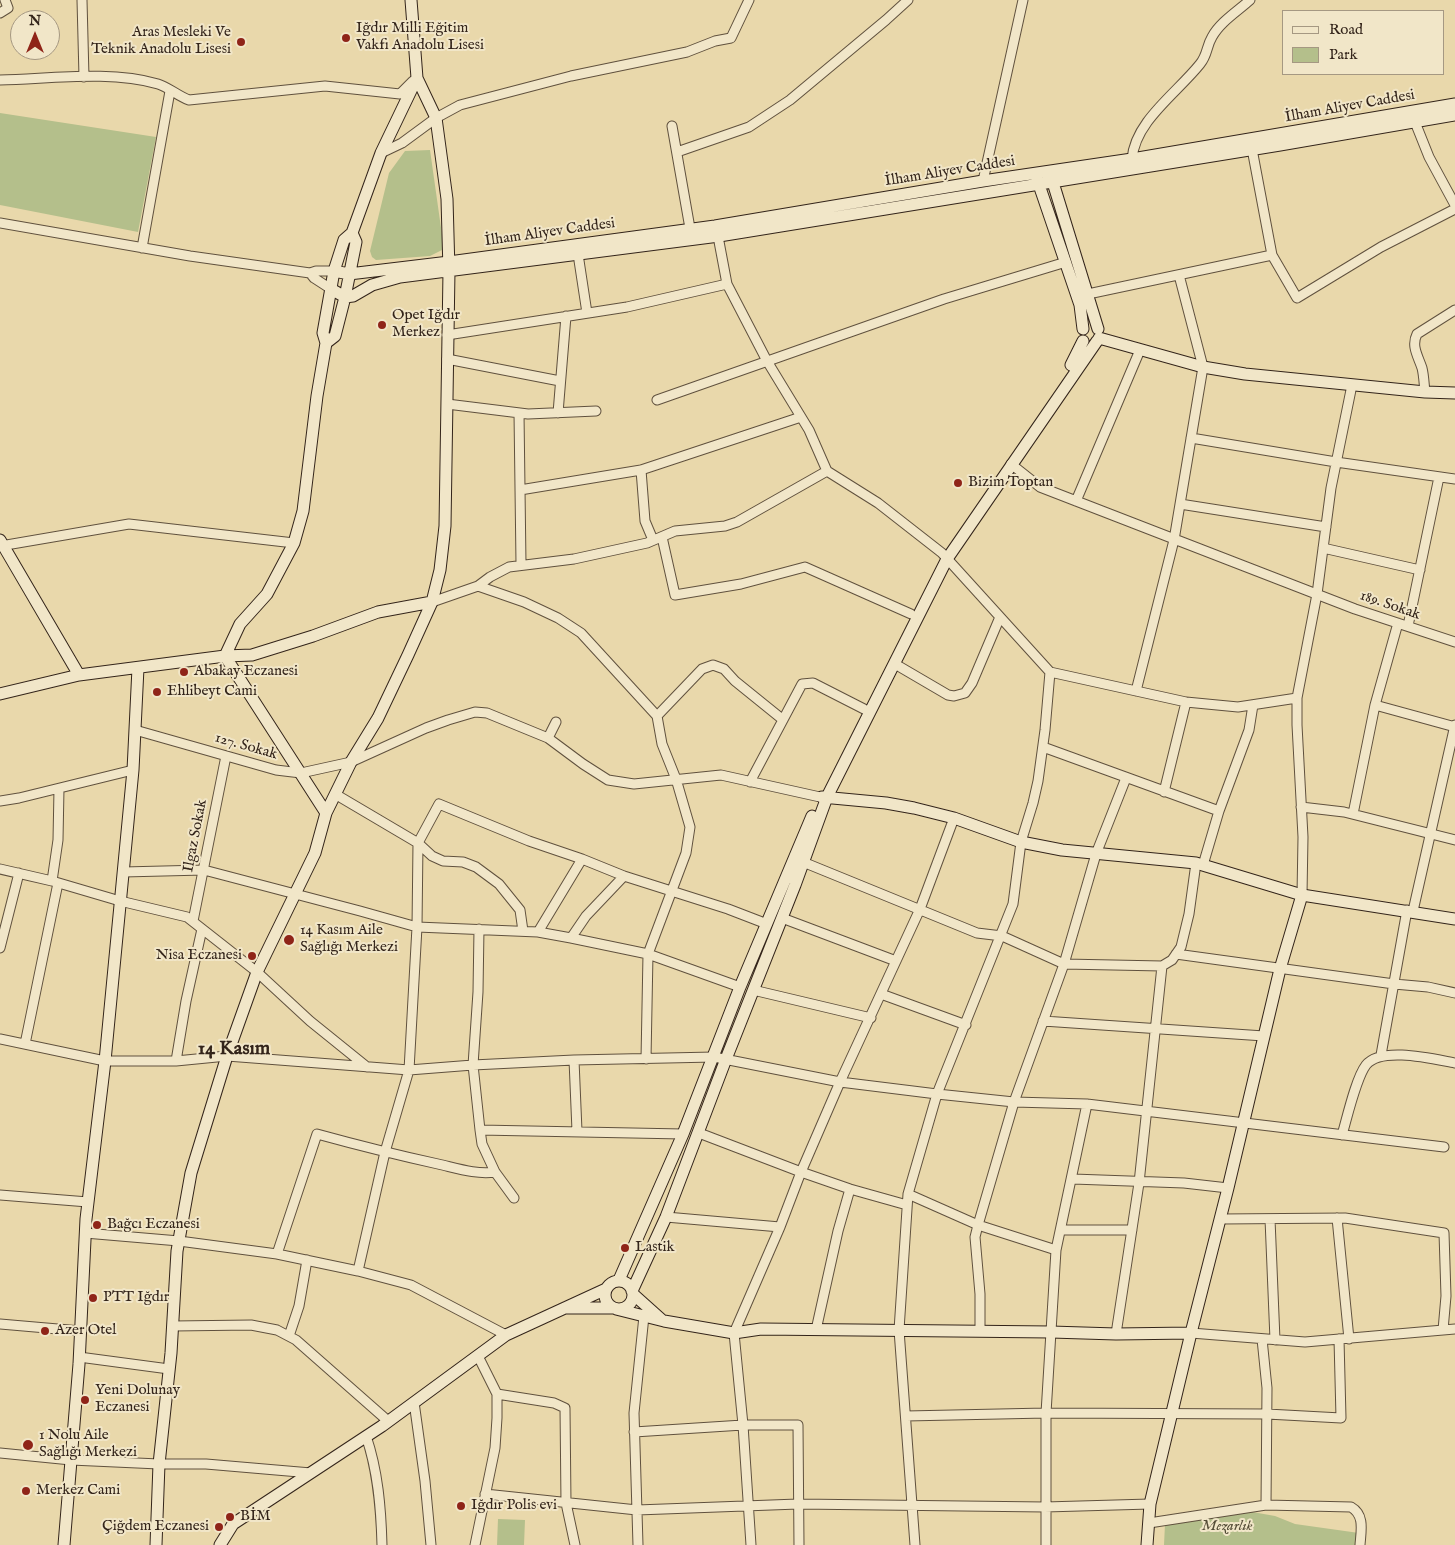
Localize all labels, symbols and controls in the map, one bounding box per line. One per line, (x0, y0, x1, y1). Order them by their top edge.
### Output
north arrow (10, 10, 60, 60)
legend (1282, 10, 1445, 75)
text: N (29, 12, 41, 30)
place label: Iğdır Milli Eğitim Vakfı Anadolu Lisesi (356, 20, 484, 55)
text: Road (1329, 20, 1363, 39)
place label: Aras Mesleki Ve Teknik Anadolu Lisesi (91, 24, 231, 59)
marker: Iğdır Milli Eğitim Vakfı Anadolu Lisesi (340, 32, 352, 44)
marker: Aras Mesleki Ve Teknik Anadolu Lisesi (235, 36, 247, 48)
text: Park (1329, 45, 1358, 64)
street label: İlham Aliyev Caddesi (1284, 87, 1416, 127)
street label: İlham Aliyev Caddesi (884, 153, 1016, 191)
street label: İlham Aliyev Caddesi (484, 215, 616, 251)
place label: Opet Iğdır Merkez (392, 307, 460, 342)
marker: Opet Iğdır Merkez (376, 319, 388, 331)
place label: Bizim Toptan (968, 474, 1053, 492)
marker: Bizim Toptan (952, 477, 964, 489)
street label: 189. Sokak (1357, 587, 1423, 625)
place label: Abakay Eczanesi (194, 663, 298, 681)
marker: Abakay Eczanesi (178, 666, 190, 678)
place label: Ehlibeyt Cami (167, 683, 257, 701)
marker: Ehlibeyt Cami (151, 686, 163, 698)
street label: 127. Sokak (213, 729, 279, 765)
street label: Ilgaz Sokak (180, 798, 212, 874)
place label: 14 Kasım Aile Sağlığı Merkezi (300, 922, 398, 957)
marker: 14 Kasım Aile Sağlığı Merkezi (282, 933, 296, 947)
place label: Nisa Eczanesi (156, 947, 242, 965)
marker: Nisa Eczanesi (246, 950, 258, 962)
district label: 14 Kasım (198, 1038, 270, 1062)
place label: Bağcı Eczanesi (107, 1216, 200, 1234)
marker: Bağcı Eczanesi (91, 1219, 103, 1231)
place label: Lastik (635, 1239, 675, 1257)
marker: Lastik (619, 1242, 631, 1254)
place label: PTT Iğdır (103, 1289, 169, 1307)
marker: PTT Iğdır (87, 1292, 99, 1304)
place label: Azer Otel (55, 1322, 116, 1340)
marker: Azer Otel (39, 1325, 51, 1337)
place label: Yeni Dolunay Eczanesi (95, 1382, 180, 1417)
marker: Yeni Dolunay Eczanesi (79, 1394, 91, 1406)
place label: 1 Nolu Aile Sağlığı Merkezi (39, 1427, 137, 1462)
marker: 1 Nolu Aile Sağlığı Merkezi (21, 1438, 35, 1452)
place label: Merkez Cami (36, 1482, 120, 1500)
marker: Merkez Cami (20, 1485, 32, 1497)
place label: Iğdır Polis evi (471, 1497, 557, 1515)
marker: Iğdır Polis evi (455, 1500, 467, 1512)
place label: BİM (240, 1508, 270, 1526)
marker: BİM (224, 1511, 236, 1523)
place label: Çiğdem Eczanesi (102, 1518, 209, 1536)
park label: Mezarlık (1201, 1518, 1253, 1536)
marker: Çiğdem Eczanesi (213, 1521, 225, 1533)

